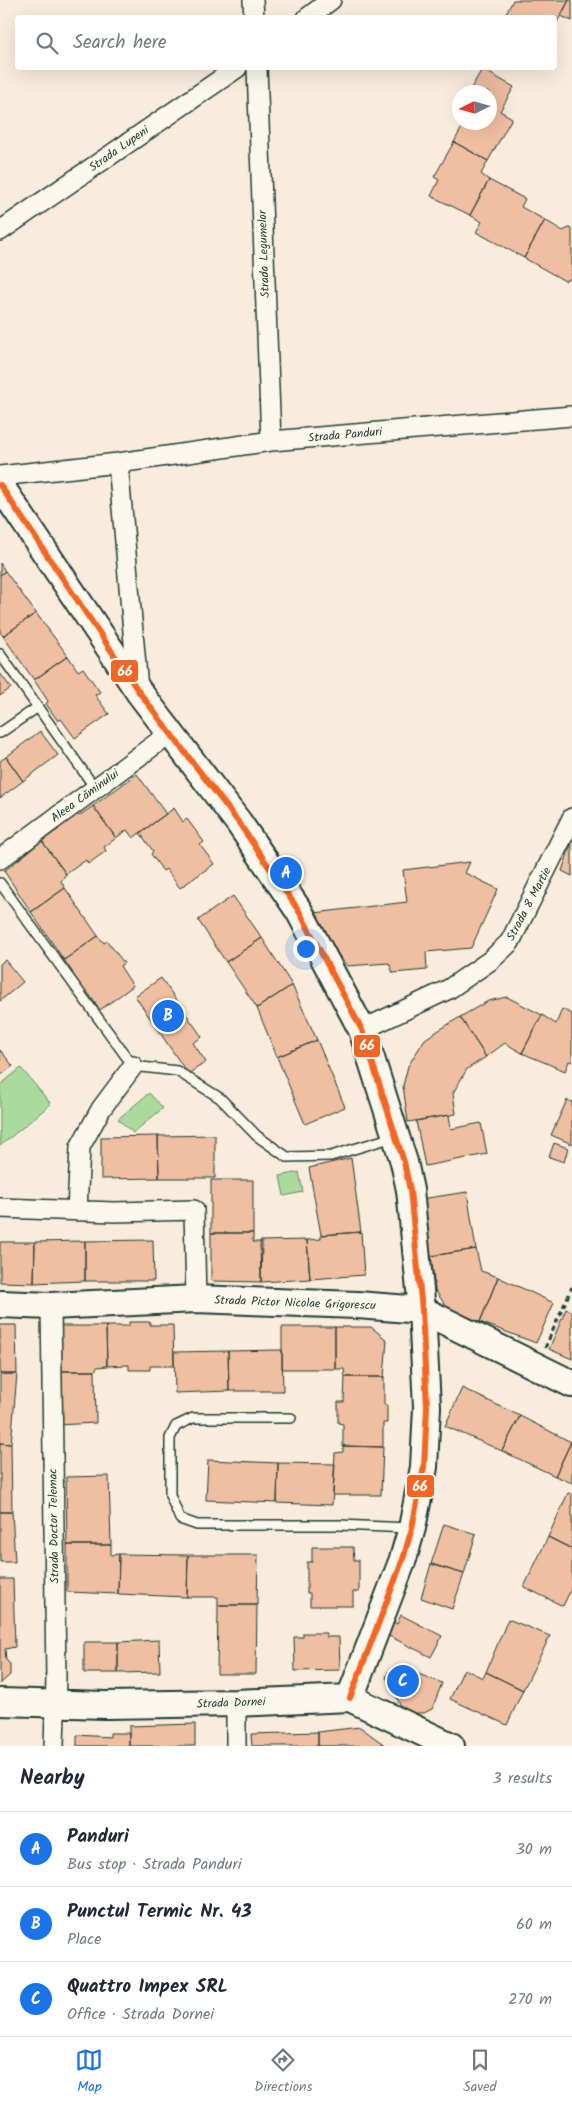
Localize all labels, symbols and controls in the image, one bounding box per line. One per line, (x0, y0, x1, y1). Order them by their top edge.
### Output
search box (15, 15, 557, 70)
text: Search here (73, 28, 167, 58)
icon: search (33, 29, 61, 57)
north arrow (452, 85, 497, 130)
street label: Strada Lupeni (85, 121, 154, 177)
street label: Strada Legumelor (253, 209, 275, 298)
street label: Strada Panduri (307, 422, 384, 448)
line badge: 66 (110, 659, 139, 683)
text: 66 (117, 661, 133, 683)
street label: Aleea Căminului (47, 764, 124, 827)
pin: A (270, 854, 302, 892)
street label: Strada 8 Martie (502, 863, 557, 944)
your location (293, 936, 319, 962)
pin: B (152, 997, 184, 1035)
line badge: 66 (353, 1034, 381, 1058)
text: 66 (359, 1035, 375, 1057)
street label: Strada Pictor Nicolae Grigorescu (214, 1291, 377, 1315)
street label: Strada Doctor Telemac (43, 1468, 65, 1584)
line badge: 66 (406, 1474, 435, 1498)
text: 66 (412, 1476, 428, 1498)
pin: C (387, 1662, 419, 1700)
street label: Strada Dornei (196, 1692, 267, 1714)
text: Nearby (20, 1762, 85, 1795)
text: 3 results (493, 1766, 552, 1791)
text: Panduri (67, 1822, 129, 1852)
text: A (31, 1837, 41, 1862)
text: 30 m (516, 1837, 552, 1862)
text: Bus stop · Strada Panduri (67, 1852, 242, 1877)
text: Punctul Termic Nr. 43 (67, 1897, 252, 1927)
text: B (31, 1912, 41, 1937)
text: 60 m (516, 1912, 552, 1937)
text: Place (67, 1927, 101, 1952)
text: Quattro Impex SRL (67, 1972, 228, 2002)
text: C (31, 1987, 41, 2012)
text: 270 m (508, 1987, 552, 2012)
text: Office · Strada Dornei (67, 2002, 214, 2027)
tab: Map (75, 2046, 103, 2098)
tab: Directions (254, 2046, 312, 2098)
tab: Saved (463, 2046, 497, 2098)

